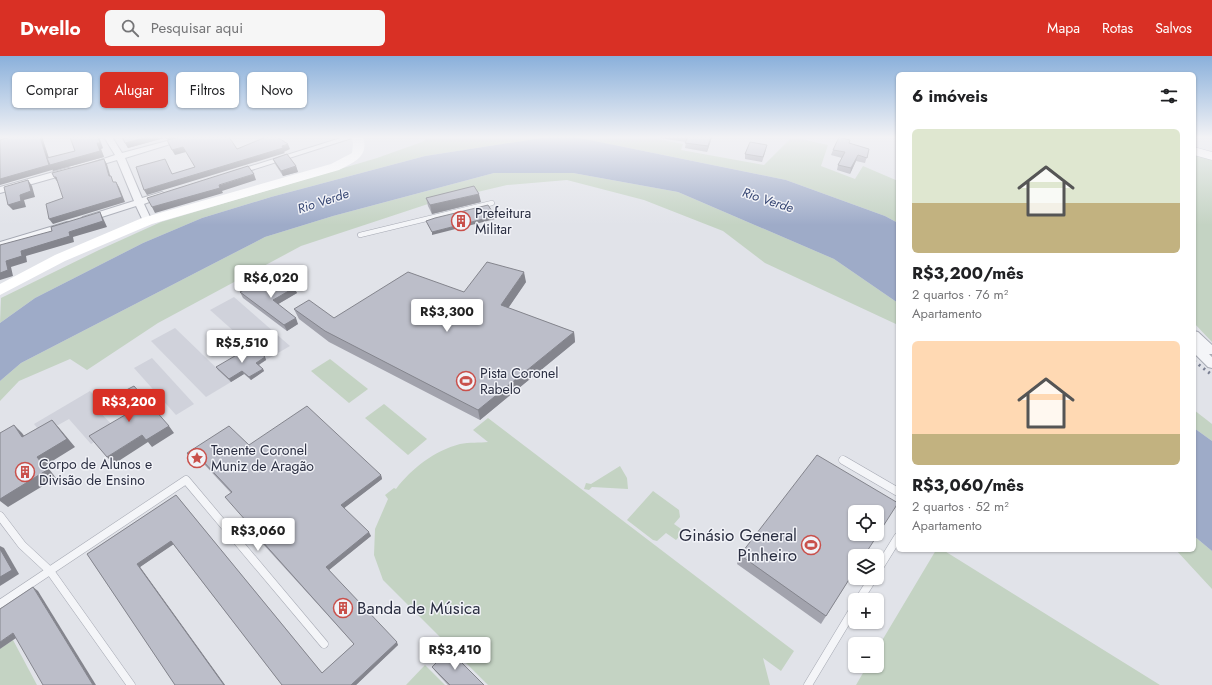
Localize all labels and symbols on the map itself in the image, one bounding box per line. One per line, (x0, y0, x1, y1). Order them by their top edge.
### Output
water label: Rio Verde (740, 183, 797, 217)
water label: Rio Verde (295, 184, 352, 218)
place label: Prefeitura Militar (475, 203, 531, 239)
building icon: Prefeitura Militar (450, 210, 472, 232)
pin: R$6,020 (234, 265, 308, 299)
pin: R$3,300 (410, 299, 484, 333)
pin: R$5,510 (205, 330, 279, 364)
place label: Pista Coronel Rabelo (480, 363, 559, 399)
sports icon: Pista Coronel Rabelo (455, 370, 477, 392)
pin: R$3,200 (92, 389, 166, 423)
place label: Tenente Coronel Muniz de Aragão (211, 440, 314, 476)
place icon: Tenente Coronel Muniz de Aragão (186, 447, 208, 469)
place label: Corpo de Alunos e Divisão de Ensino (39, 454, 152, 490)
building icon: Corpo de Alunos e Divisão de Ensino (14, 461, 36, 483)
pin: R$3,060 (221, 518, 295, 552)
place label: Ginásio General Pinheiro (679, 523, 797, 567)
sports icon: Ginásio General Pinheiro (800, 534, 822, 556)
place label: Banda de Música (357, 596, 480, 620)
building icon: Banda de Música (332, 597, 354, 619)
pin: R$3,410 (418, 637, 492, 671)

